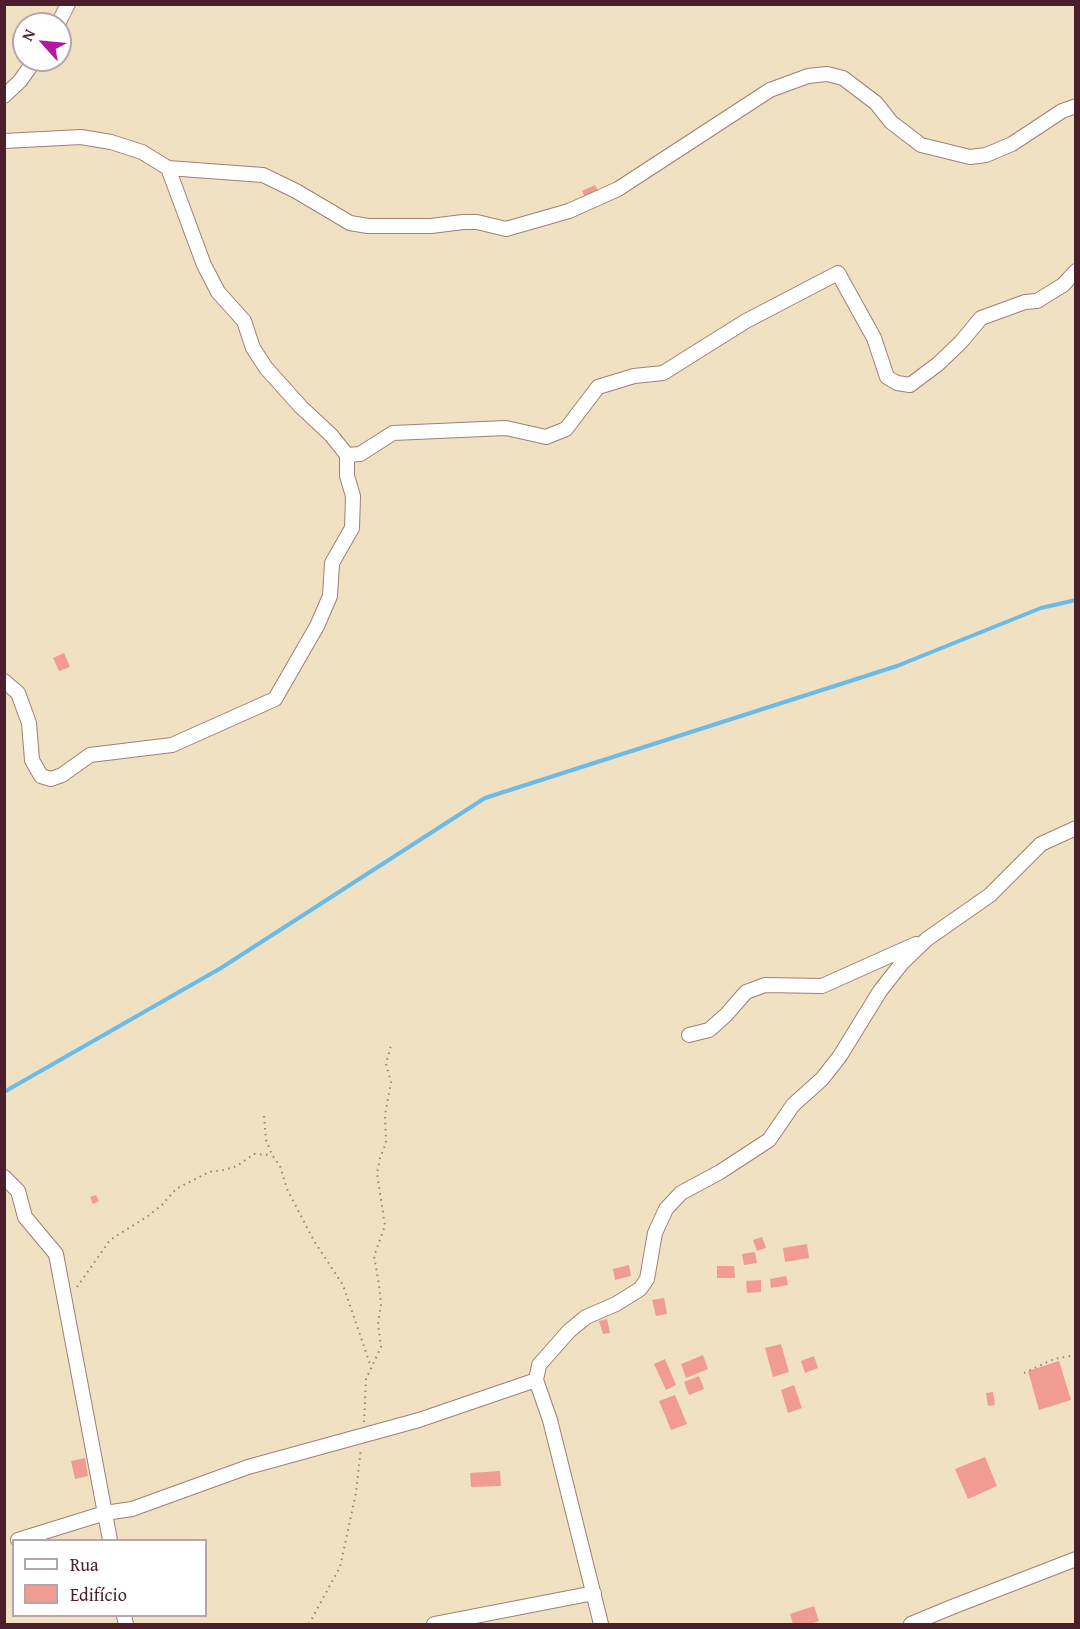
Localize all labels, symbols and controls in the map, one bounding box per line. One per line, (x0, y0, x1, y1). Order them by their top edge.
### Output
north arrow (12, 12, 72, 72)
text: N (15, 25, 41, 45)
legend (12, 1539, 207, 1617)
text: Rua (70, 1551, 99, 1578)
text: Edifício (70, 1581, 127, 1608)

